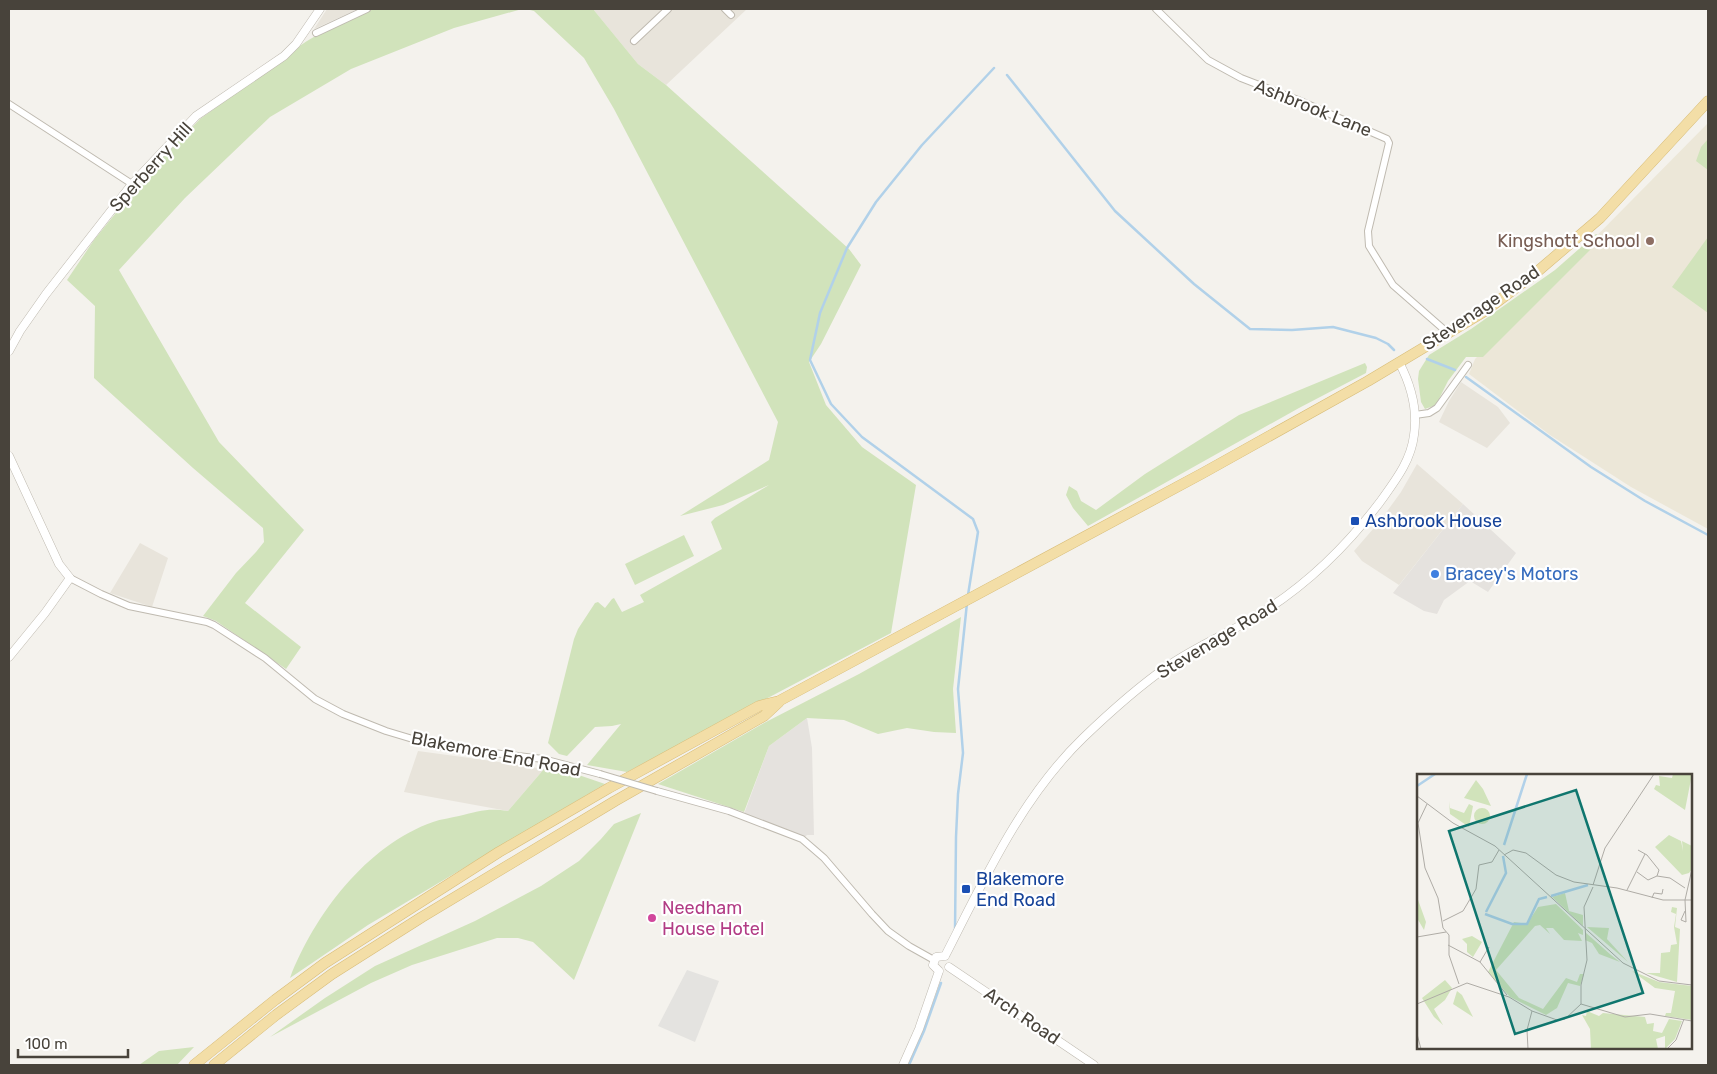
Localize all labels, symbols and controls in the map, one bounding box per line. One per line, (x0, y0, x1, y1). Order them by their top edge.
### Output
street label: Ashbrook Lane (1251, 74, 1375, 142)
street label: Sperberry Hill (105, 118, 197, 216)
place label: Kingshott School (1497, 230, 1640, 252)
marker: Kingshott School (1644, 235, 1656, 247)
street label: Stevenage Road (1418, 261, 1544, 355)
place label: Ashbrook House (1365, 510, 1502, 532)
marker: Ashbrook House (1349, 515, 1361, 527)
place label: Bracey's Motors (1445, 563, 1578, 585)
marker: Bracey's Motors (1429, 568, 1441, 580)
street label: Stevenage Road (1153, 594, 1281, 684)
street label: Blakemore End Road (409, 727, 583, 781)
inset map (1417, 774, 1692, 1049)
place label: Blakemore End Road (976, 868, 1064, 911)
marker: Blakemore End Road (960, 883, 972, 895)
place label: Needham House Hotel (662, 897, 764, 940)
marker: Needham House Hotel (646, 912, 658, 924)
street label: Arch Road (980, 983, 1064, 1049)
scale bar (18, 1026, 128, 1058)
text: 100 m (25, 1035, 67, 1053)

